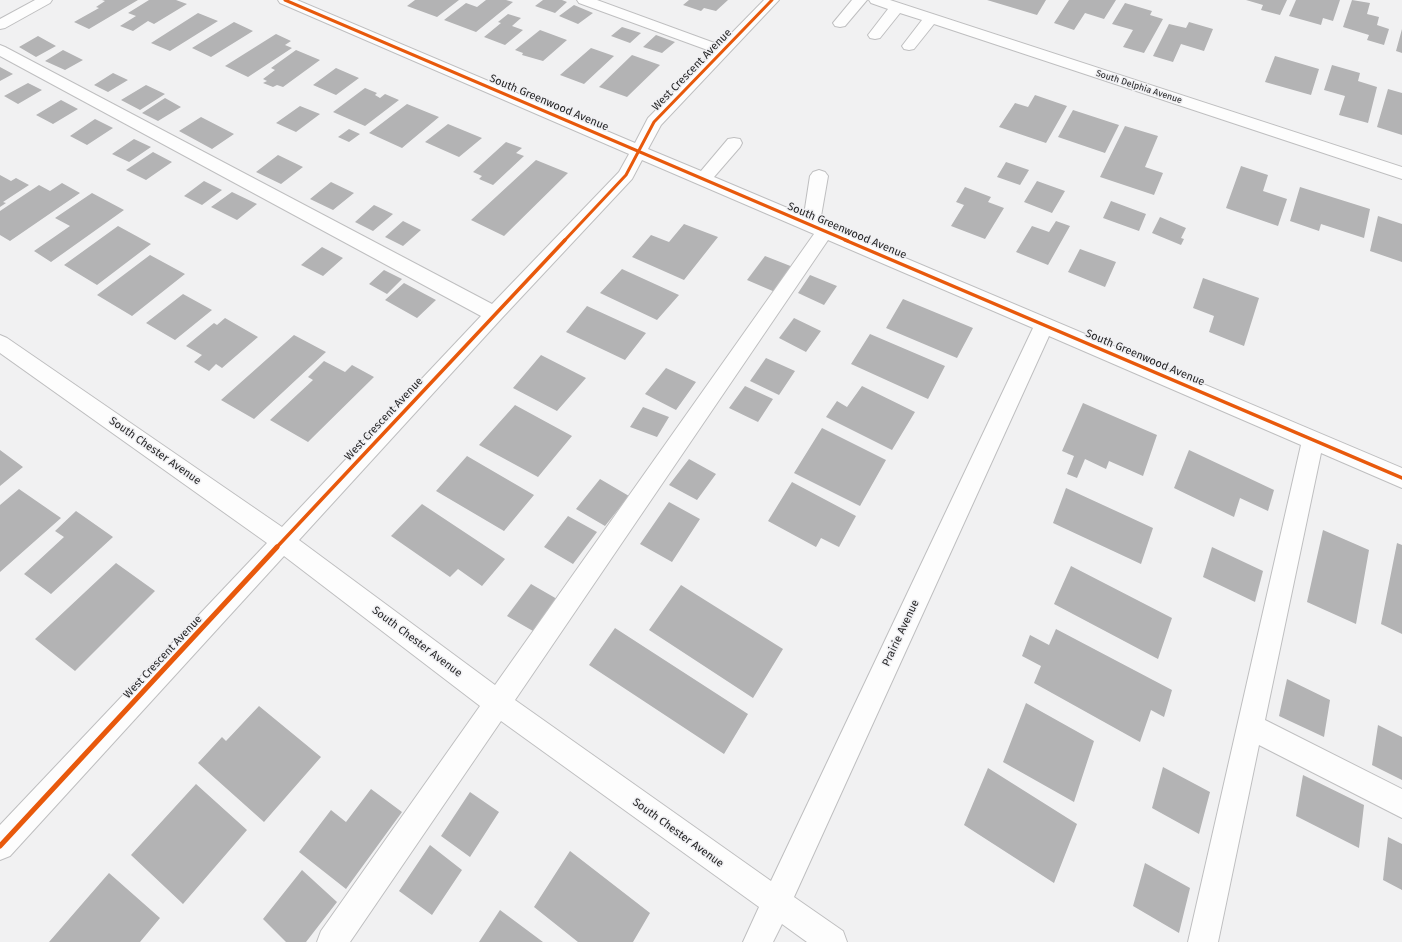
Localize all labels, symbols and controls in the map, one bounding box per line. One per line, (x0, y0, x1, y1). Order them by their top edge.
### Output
street label: West Crescent Avenue (649, 26, 735, 114)
street label: South Delphia Avenue (1095, 68, 1183, 106)
street label: South Greenwood Avenue (487, 72, 611, 134)
street label: South Greenwood Avenue (785, 200, 909, 262)
street label: South Greenwood Avenue (1083, 327, 1207, 389)
street label: West Crescent Avenue (342, 375, 426, 463)
street label: South Chester Avenue (106, 414, 204, 488)
street label: Prairie Avenue (880, 598, 922, 668)
street label: South Chester Avenue (369, 604, 465, 680)
street label: West Crescent Avenue (121, 613, 205, 701)
street label: South Chester Avenue (630, 796, 726, 870)

